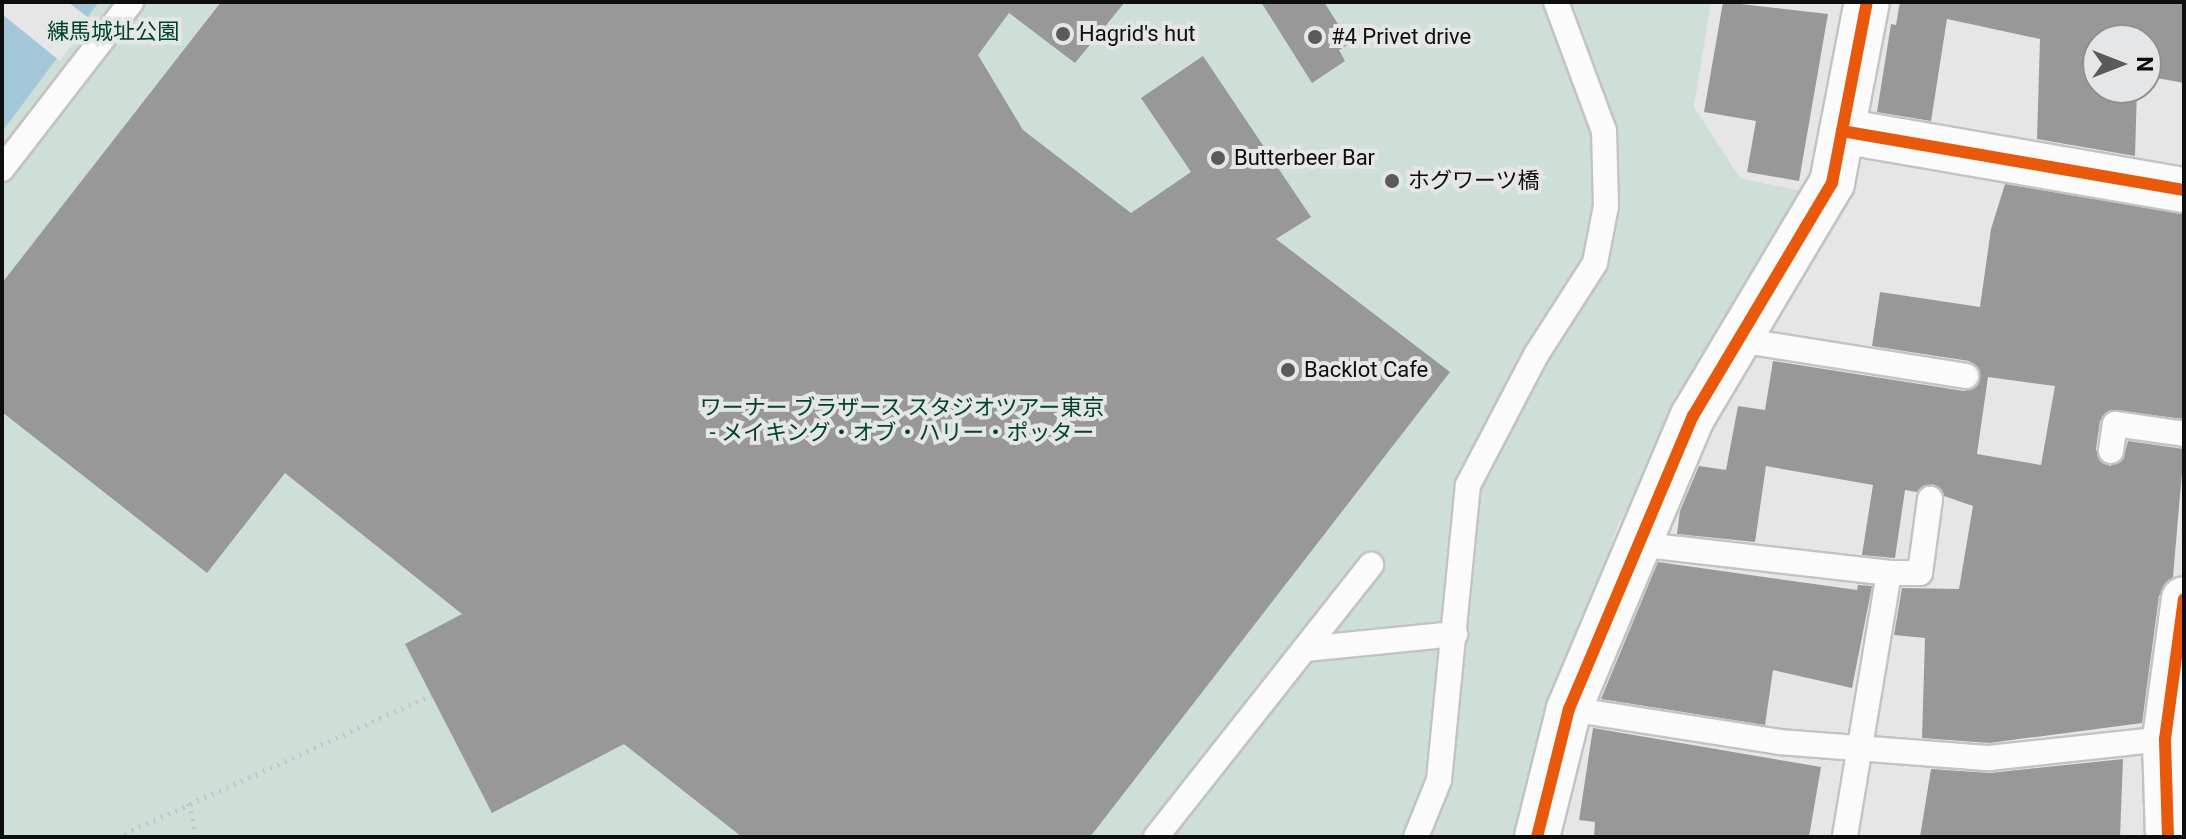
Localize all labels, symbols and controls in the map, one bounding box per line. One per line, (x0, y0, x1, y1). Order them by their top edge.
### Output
park label: 練馬城址公園 (47, 19, 179, 45)
place label: Hagrid's hut (1079, 21, 1195, 47)
place label: #4 Privet drive (1331, 24, 1471, 50)
north arrow (2082, 24, 2162, 104)
marker: Hagrid's hut (1054, 25, 1072, 43)
marker: #4 Privet drive (1306, 28, 1324, 46)
text: N (2132, 56, 2157, 72)
place label: Butterbeer Bar (1234, 145, 1375, 171)
marker: Butterbeer Bar (1209, 149, 1227, 167)
place label: ホグワーツ橋 (1408, 168, 1540, 194)
marker: ホグワーツ橋 (1383, 172, 1401, 190)
place label: Backlot Cafe (1304, 357, 1428, 383)
marker: Backlot Cafe (1279, 361, 1297, 379)
park label: ワーナー ブラザース スタジオツアー東京 - メイキング・オブ・ハリー・ポッター (699, 394, 1105, 446)

